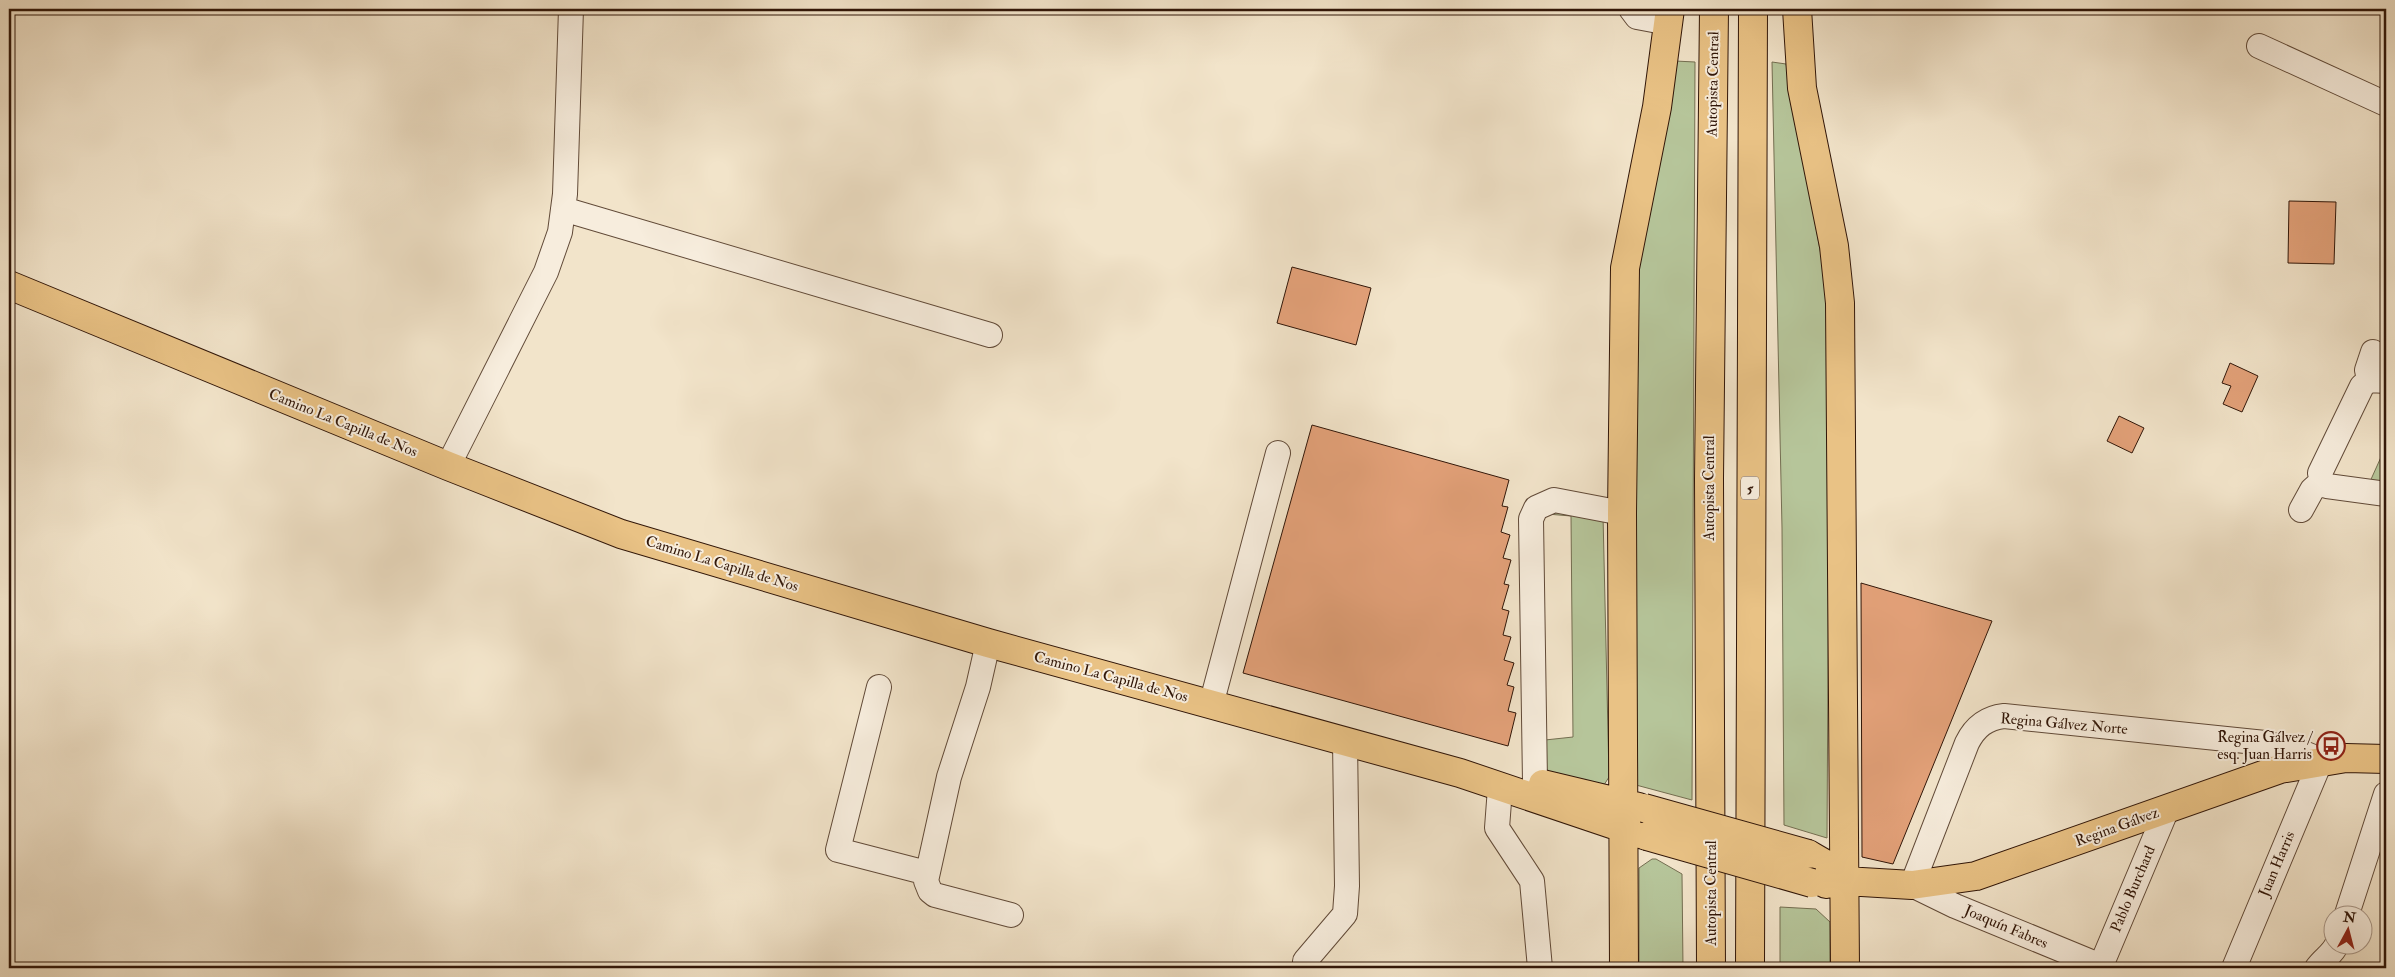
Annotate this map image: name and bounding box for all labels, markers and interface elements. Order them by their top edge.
street label: Autopista Central [1703,31,1724,138]
street label: Camino La Capilla de Nos [265,384,420,462]
street label: Autopista Central [1700,435,1720,542]
road number: 5 [1741,476,1759,499]
street label: Camino La Capilla de Nos [643,532,801,597]
street label: Camino La Capilla de Nos [1032,647,1190,708]
street label: Regina Gálvez Norte [1999,709,2129,739]
place label: Regina Gálvez / esq. Juan Harris [2217,728,2314,765]
bus stop icon: Regina Gálvez / esq. Juan Harris [2316,731,2346,761]
street label: Regina Gálvez [2073,803,2161,851]
street label: Juan Harris [2254,828,2300,901]
street label: Autopista Central [1702,840,1722,947]
street label: Pablo Burchard [2106,842,2160,935]
street label: Joaquín Fabres [1960,900,2051,954]
north arrow [2322,904,2372,954]
text: N [2341,908,2357,927]

